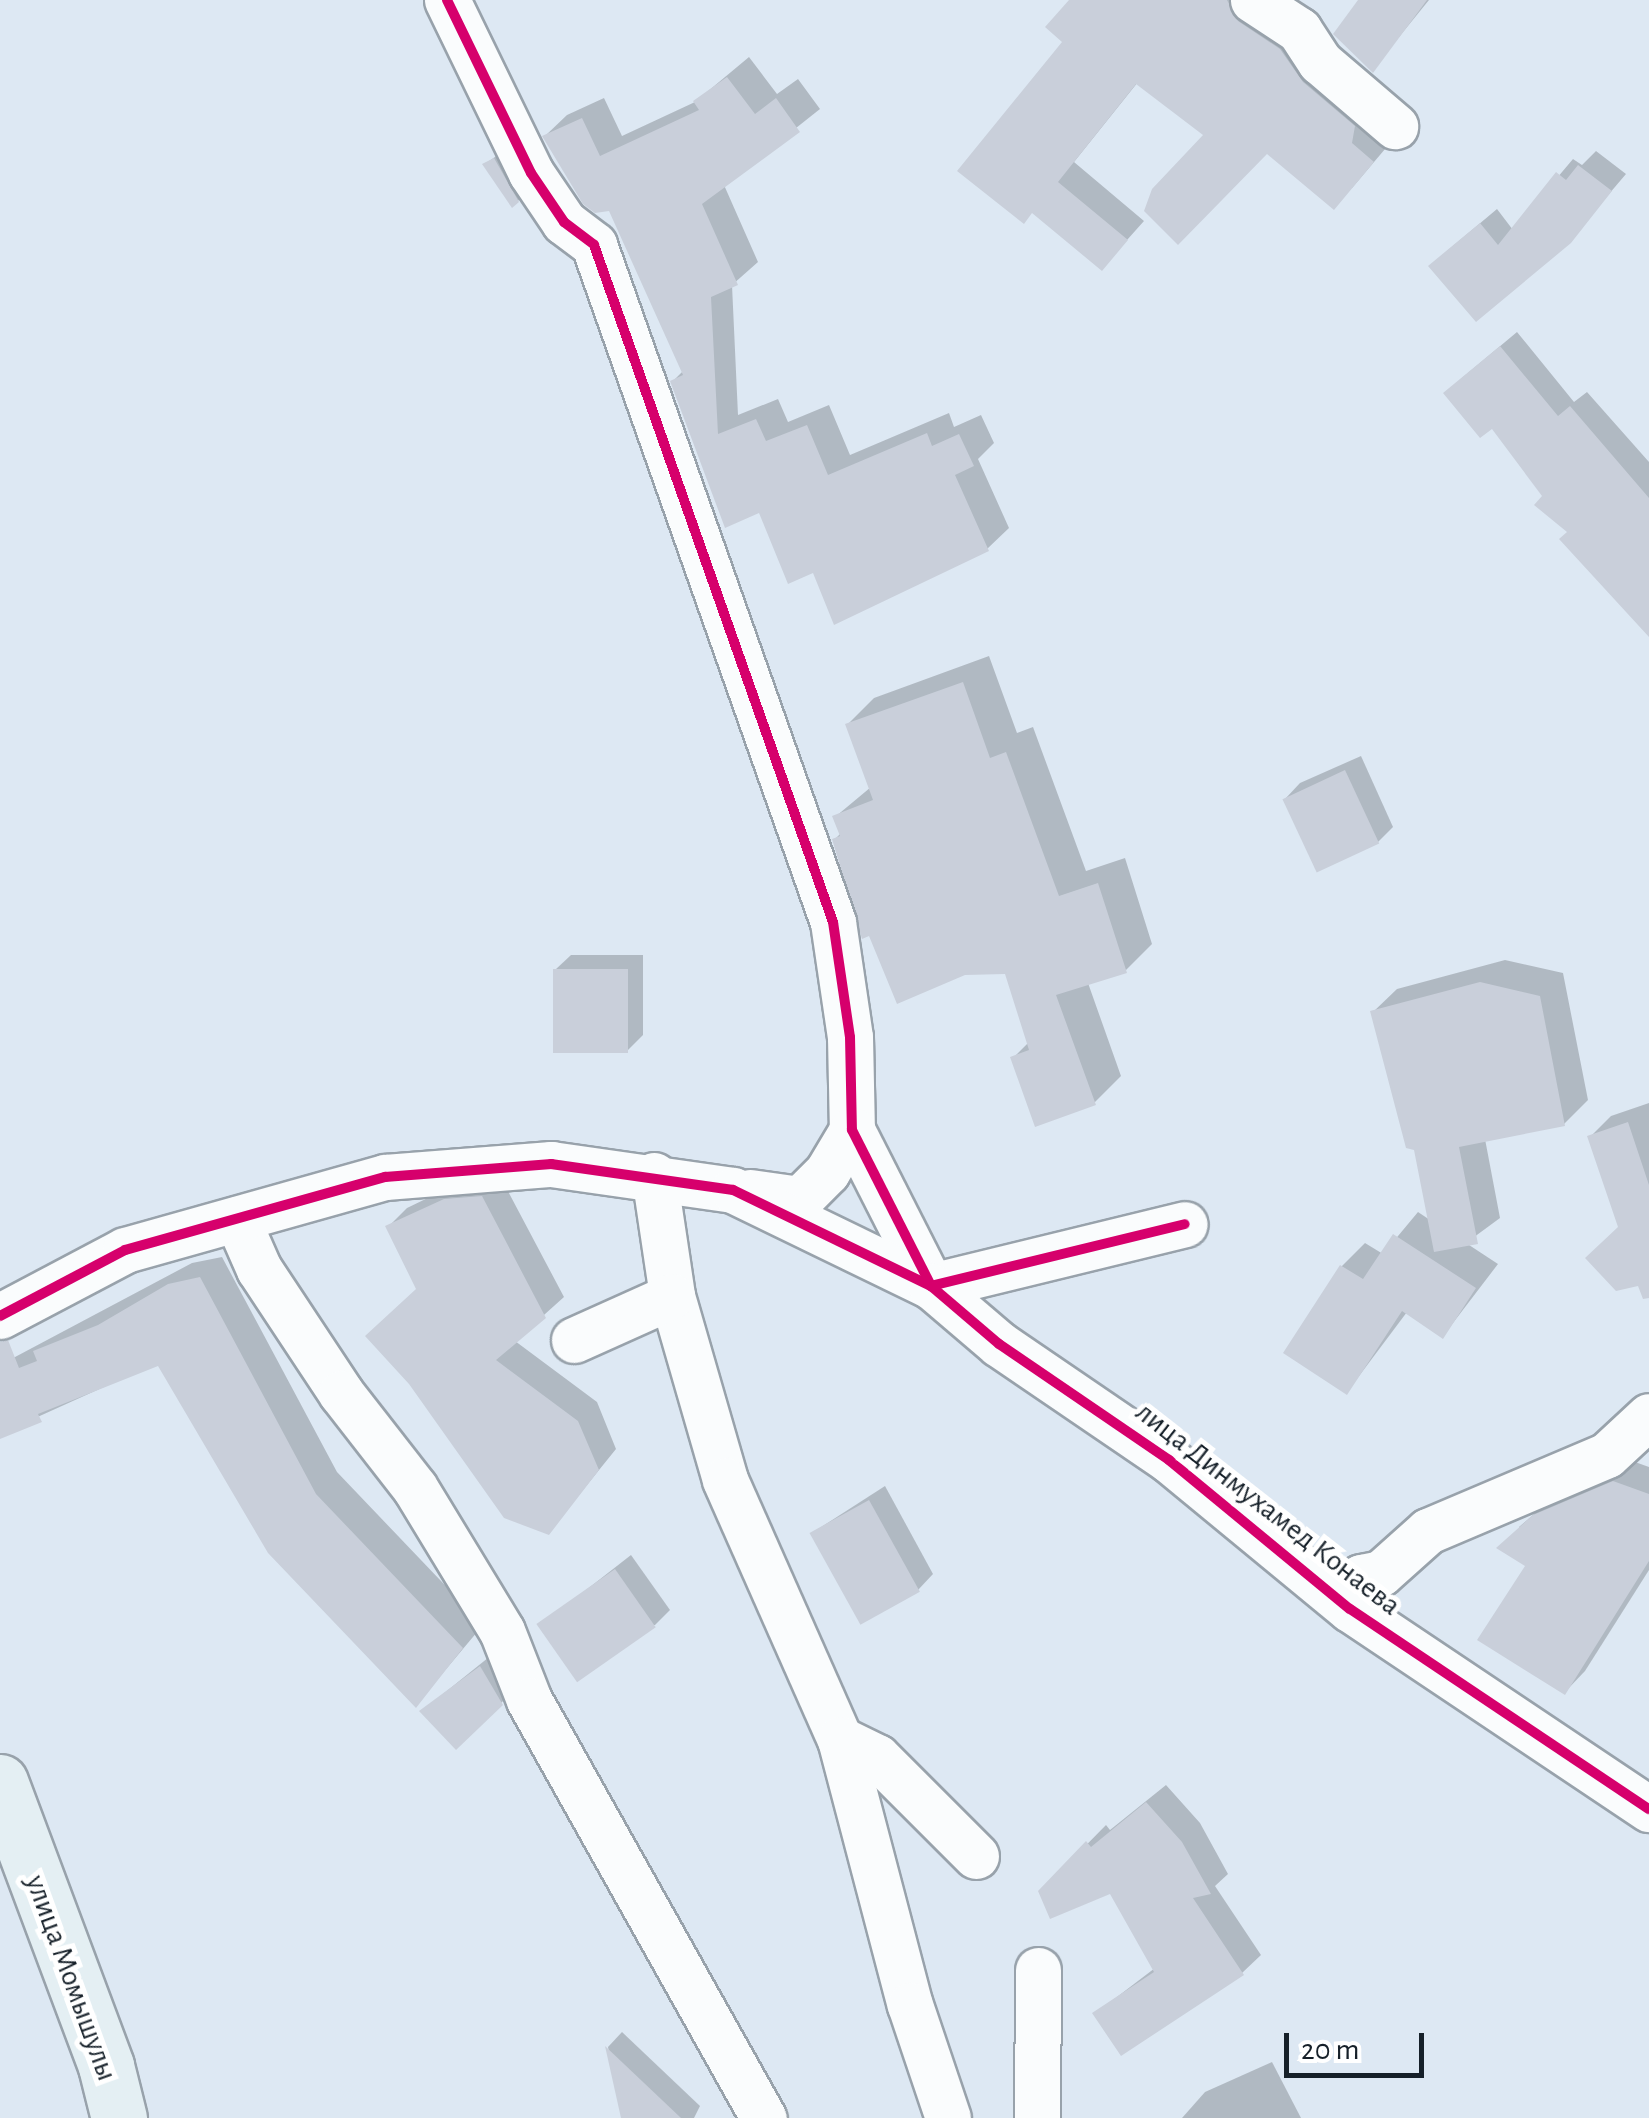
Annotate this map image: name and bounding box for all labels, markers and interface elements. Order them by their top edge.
street label: лица Динмухамед Конаева [1128,1394,1408,1624]
street label: улица Момышулы [17,1870,125,2086]
scale bar [1289,2013,1429,2075]
text: 20 m [1301,2035,1359,2065]

